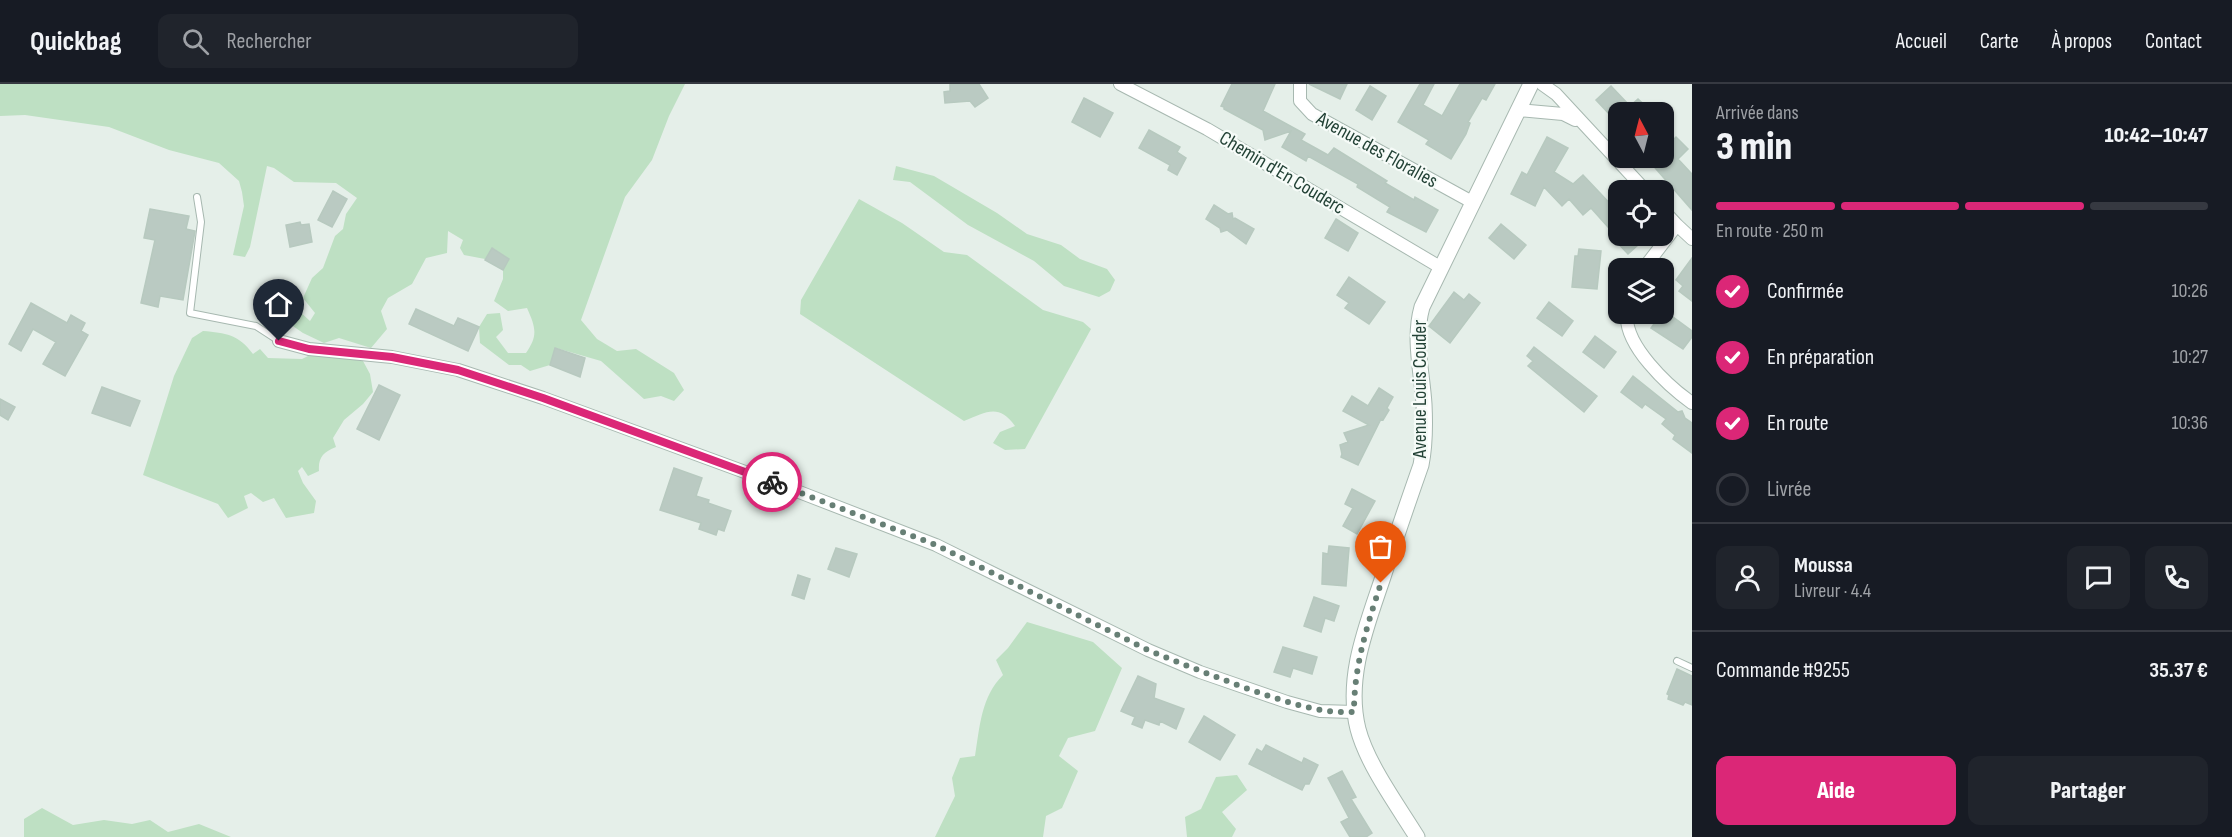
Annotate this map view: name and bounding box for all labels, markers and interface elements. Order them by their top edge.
search box [158,14,578,68]
text: Quickbag [30,25,122,58]
icon: search [179,25,212,58]
text: Rechercher [227,28,312,55]
text: Accueil [1896,29,1947,54]
text: Carte [1980,29,2019,54]
text: À propos [2052,29,2112,54]
text: Contact [2145,29,2202,54]
text: Arrivée dans [1716,101,1799,125]
north arrow [1608,102,1674,168]
map controls [1608,102,1674,324]
street label: Avenue des Floralies [1311,106,1442,193]
text: 10:42–10:47 [2104,122,2208,149]
text: 3 min [1716,124,1792,171]
street label: Chemin d'En Couderc [1215,126,1349,220]
button: locate [1608,180,1674,246]
text: En route · 250 m [1716,219,1824,243]
button: layers [1608,258,1674,324]
icon: check [1716,275,1749,308]
text: Confirmée [1767,278,1844,305]
pin [253,279,304,341]
text: 10:26 [2172,279,2208,303]
icon: home [262,288,295,321]
street label: Avenue Louis Couder [1408,320,1432,459]
icon: check [1716,341,1749,374]
text: En préparation [1767,344,1874,371]
text: 10:27 [2172,345,2208,369]
icon: check [1716,407,1749,440]
text: En route [1767,410,1829,437]
text: 10:36 [2171,411,2208,435]
courier [742,452,802,512]
icon: bike [756,466,789,499]
text: Livrée [1767,476,1811,503]
pin [1355,521,1406,583]
icon: bag [1364,530,1397,563]
button: person [1716,546,1779,609]
button: chat [2067,546,2130,609]
button: phone [2145,546,2208,609]
text: Moussa [1794,552,1853,579]
text: Livreur · 4.4 [1794,579,1871,603]
text: Commande #9255 [1716,657,1850,684]
text: 35.37 € [2149,657,2208,684]
button: Aide [1716,756,1956,825]
button: Partager [1968,756,2208,825]

